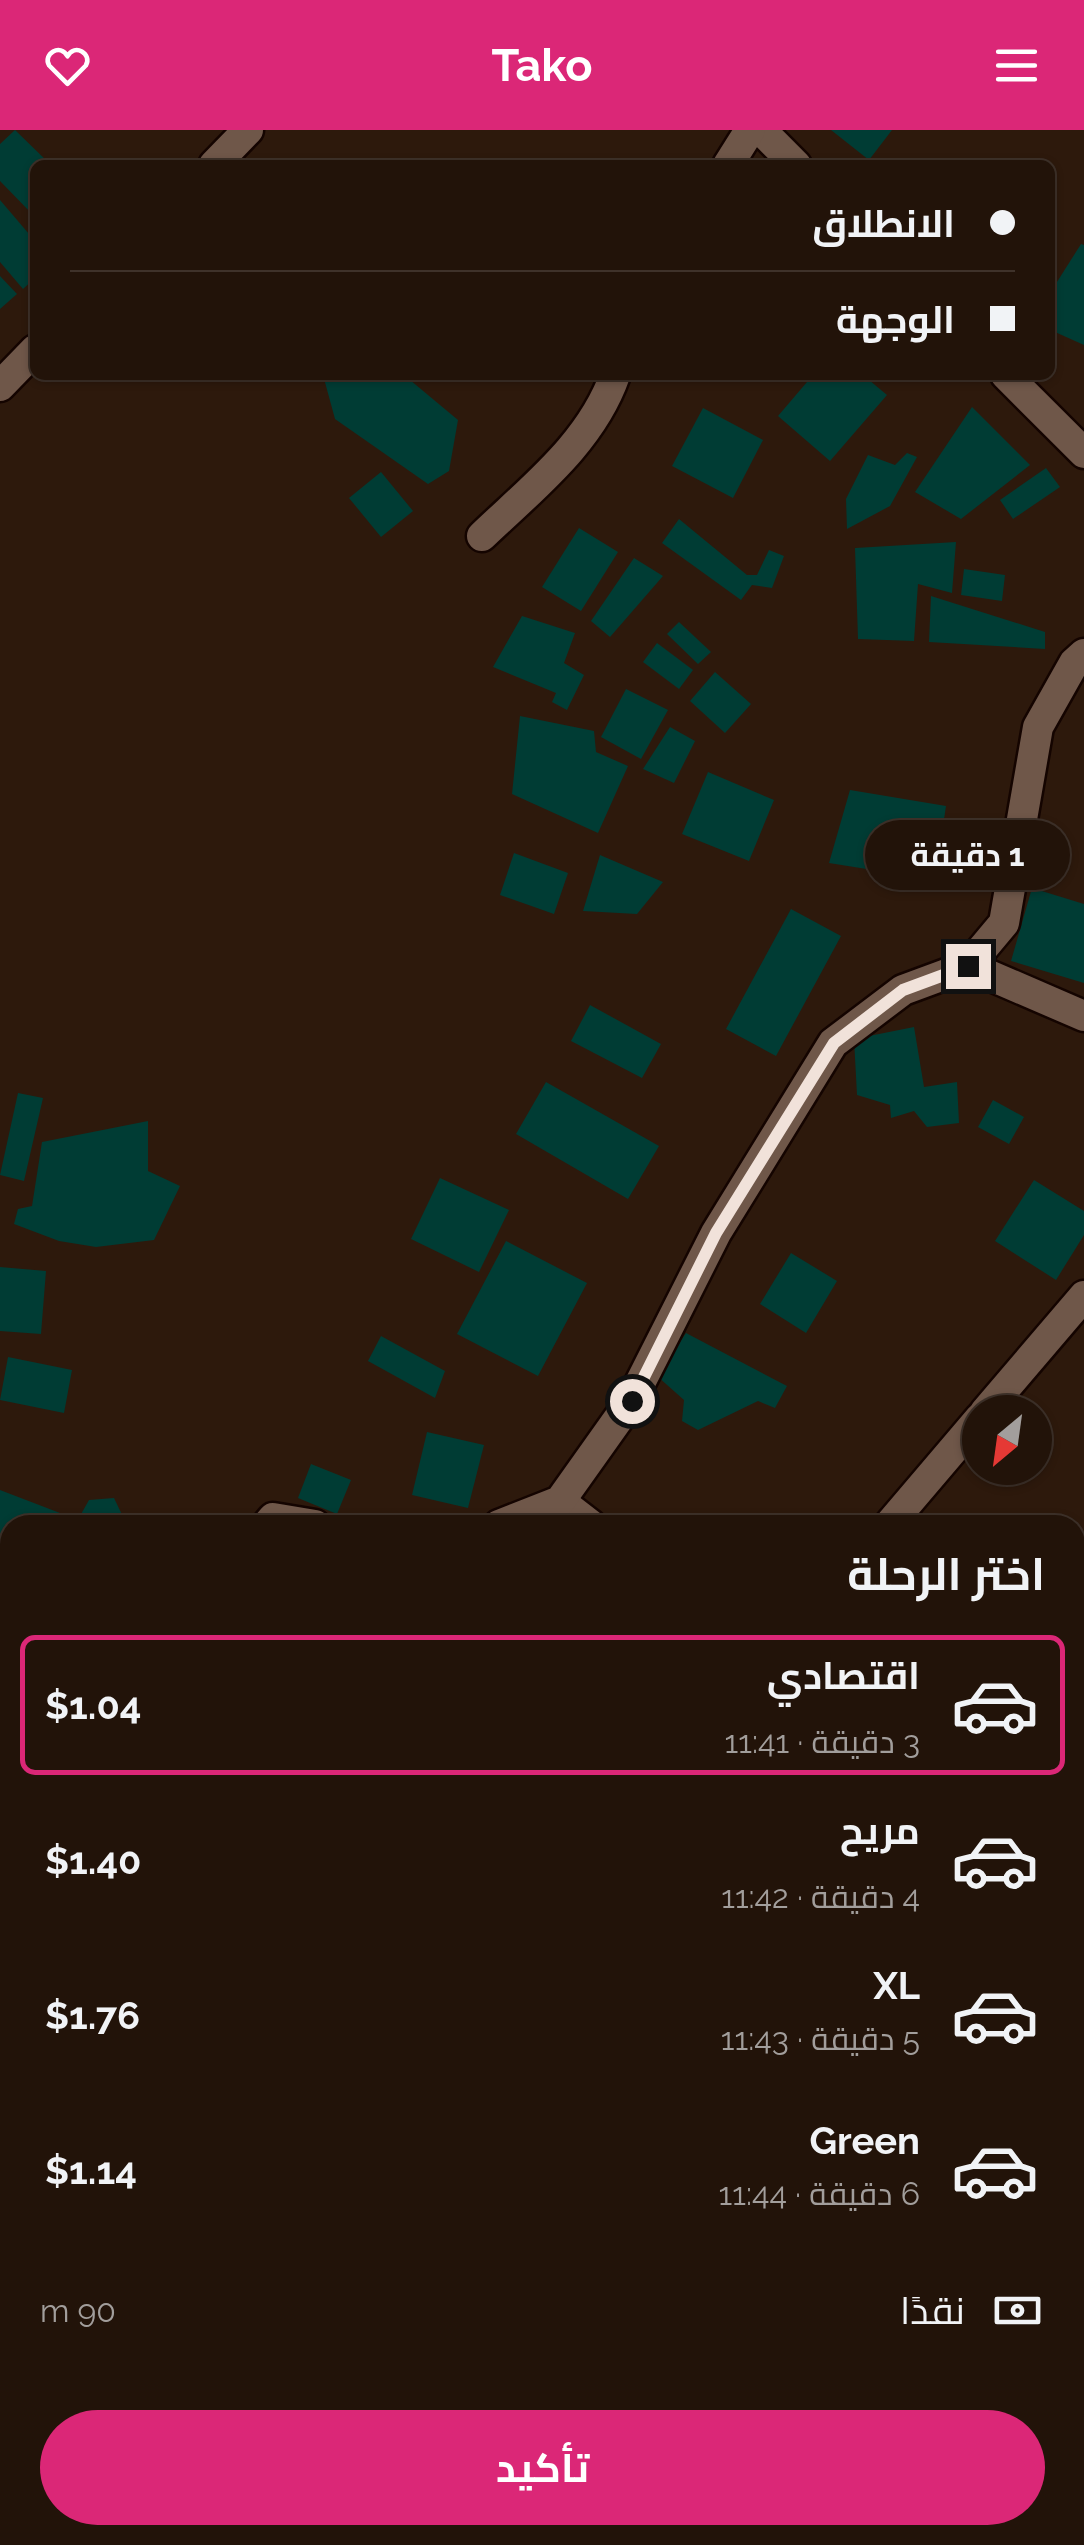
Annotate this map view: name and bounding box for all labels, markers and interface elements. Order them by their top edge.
icon: heart [40,38,95,93]
icon: menu [989,38,1044,93]
text: Tako [492,39,593,92]
text: الانطلاق [812,201,955,246]
text: الوجهة [836,297,955,342]
callout: 1 دقيقة [866,821,1070,891]
text: 1 دقيقة [911,836,1024,873]
route end [946,944,991,989]
route start [610,1379,655,1424]
north arrow [962,1395,1052,1485]
map controls [962,1395,1052,1485]
text: اختر الرحلة [847,1548,1045,1601]
text: اقتصادي [767,1653,920,1698]
icon: car [950,1660,1040,1750]
text: $1.04 [45,1683,141,1728]
text: 3 دقيقة · 11:41 [725,1723,920,1760]
text: مريح [840,1808,920,1853]
icon: car [950,1815,1040,1905]
text: $1.40 [45,1838,141,1883]
text: 4 دقيقة · 11:42 [721,1878,920,1915]
text: XL [873,1963,920,2008]
icon: car [950,1970,1040,2060]
text: $1.76 [45,1993,140,2038]
text: 5 دقيقة · 11:43 [721,2020,920,2057]
text: Green [810,2118,920,2163]
icon: car [950,2125,1040,2215]
text: $1.14 [45,2148,137,2193]
text: 6 دقيقة · 11:44 [719,2175,920,2212]
icon: cash [990,2283,1045,2338]
text: نقدًا [900,2288,965,2333]
text: 90 m [40,2292,116,2329]
button: تأكيد [40,2410,1045,2525]

